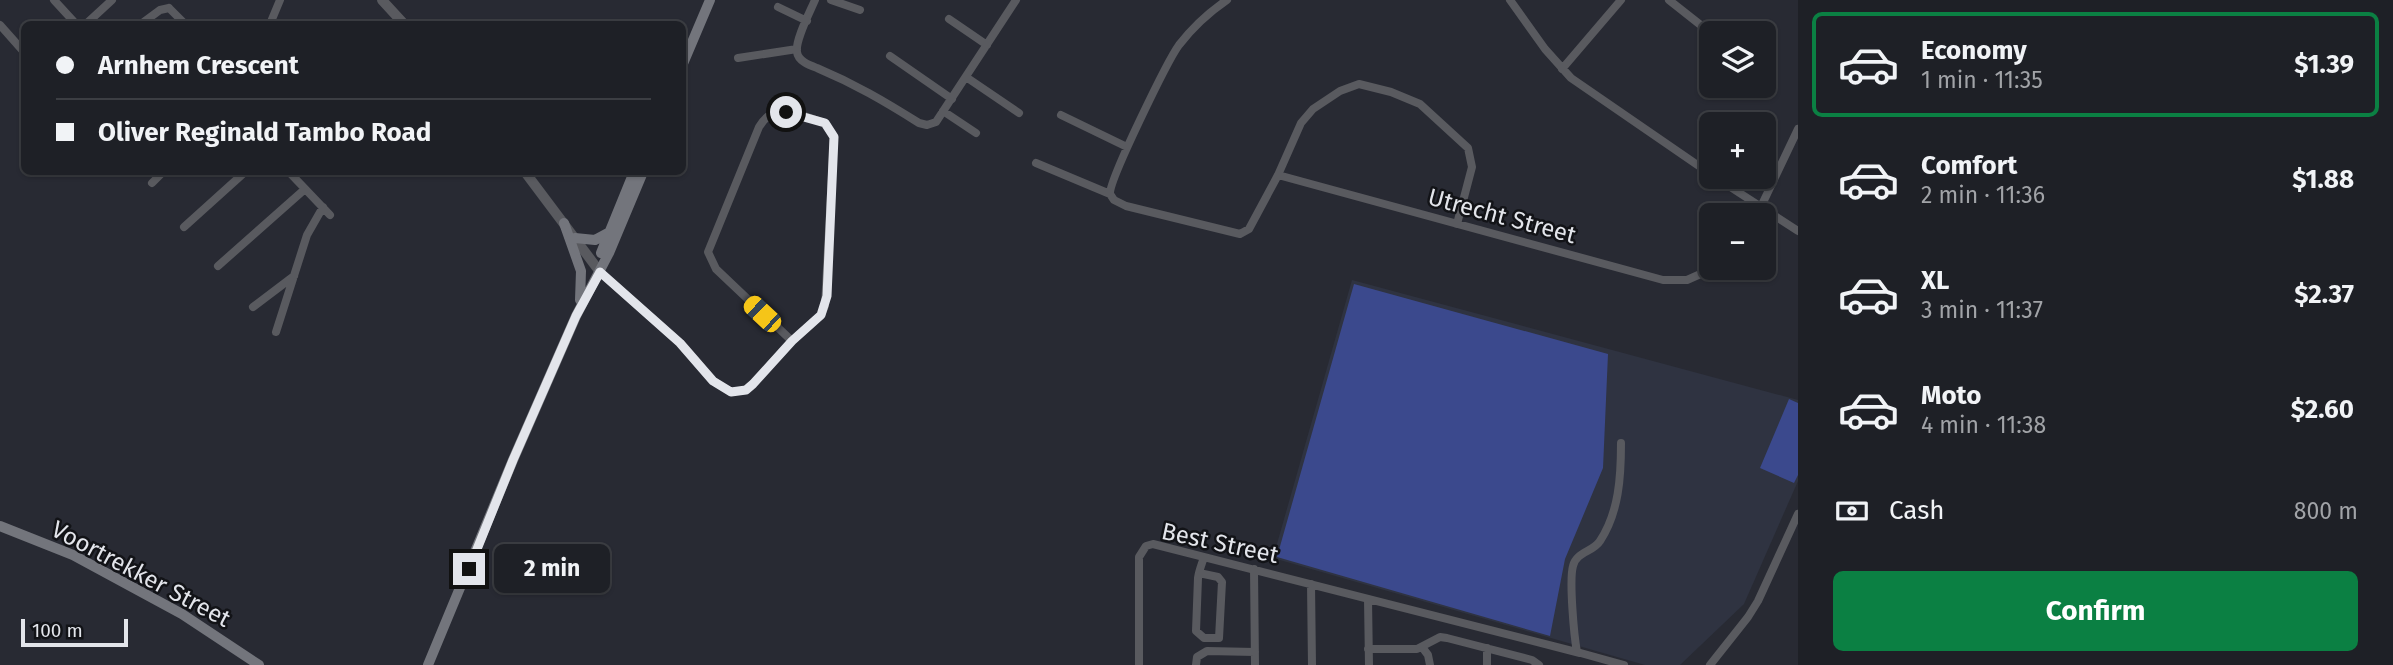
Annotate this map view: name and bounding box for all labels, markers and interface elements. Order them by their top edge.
map controls [1699,21,1776,280]
button: layers [1699,21,1776,98]
icon: car [1837,33,1900,96]
text: Economy [1921,35,2027,66]
text: $1.39 [2294,49,2354,80]
text: Arnhem Crescent [98,50,299,81]
text: 1 min · 11:35 [1921,66,2043,94]
route start [770,96,802,128]
button: + [1699,112,1776,189]
text: Oliver Reginald Tambo Road [98,117,431,148]
icon: car [1837,148,1900,211]
text: Comfort [1921,150,2017,181]
text: $1.88 [2292,164,2354,195]
text: 2 min · 11:36 [1921,181,2045,209]
street label: Utrecht Street [1425,183,1579,249]
button: − [1699,203,1776,280]
icon: car [1837,263,1900,326]
text: XL [1921,265,1949,296]
text: $2.37 [2294,279,2354,310]
car [740,292,785,336]
text: 3 min · 11:37 [1921,296,2043,324]
icon: car [1837,378,1900,441]
text: Moto [1921,380,1981,411]
text: $2.60 [2291,394,2354,425]
text: 4 min · 11:38 [1921,411,2046,439]
icon: cash [1833,492,1871,530]
text: Cash [1889,495,1945,526]
text: 800 m [2294,497,2358,525]
street label: Voortrekker Street [47,515,235,633]
street label: Best Street [1159,517,1281,569]
callout: 2 min [494,544,609,594]
route end [453,553,485,585]
text: 2 min [524,554,580,582]
button: Confirm [1833,571,2358,651]
scale bar [21,616,128,648]
text: 100 m [32,619,83,642]

